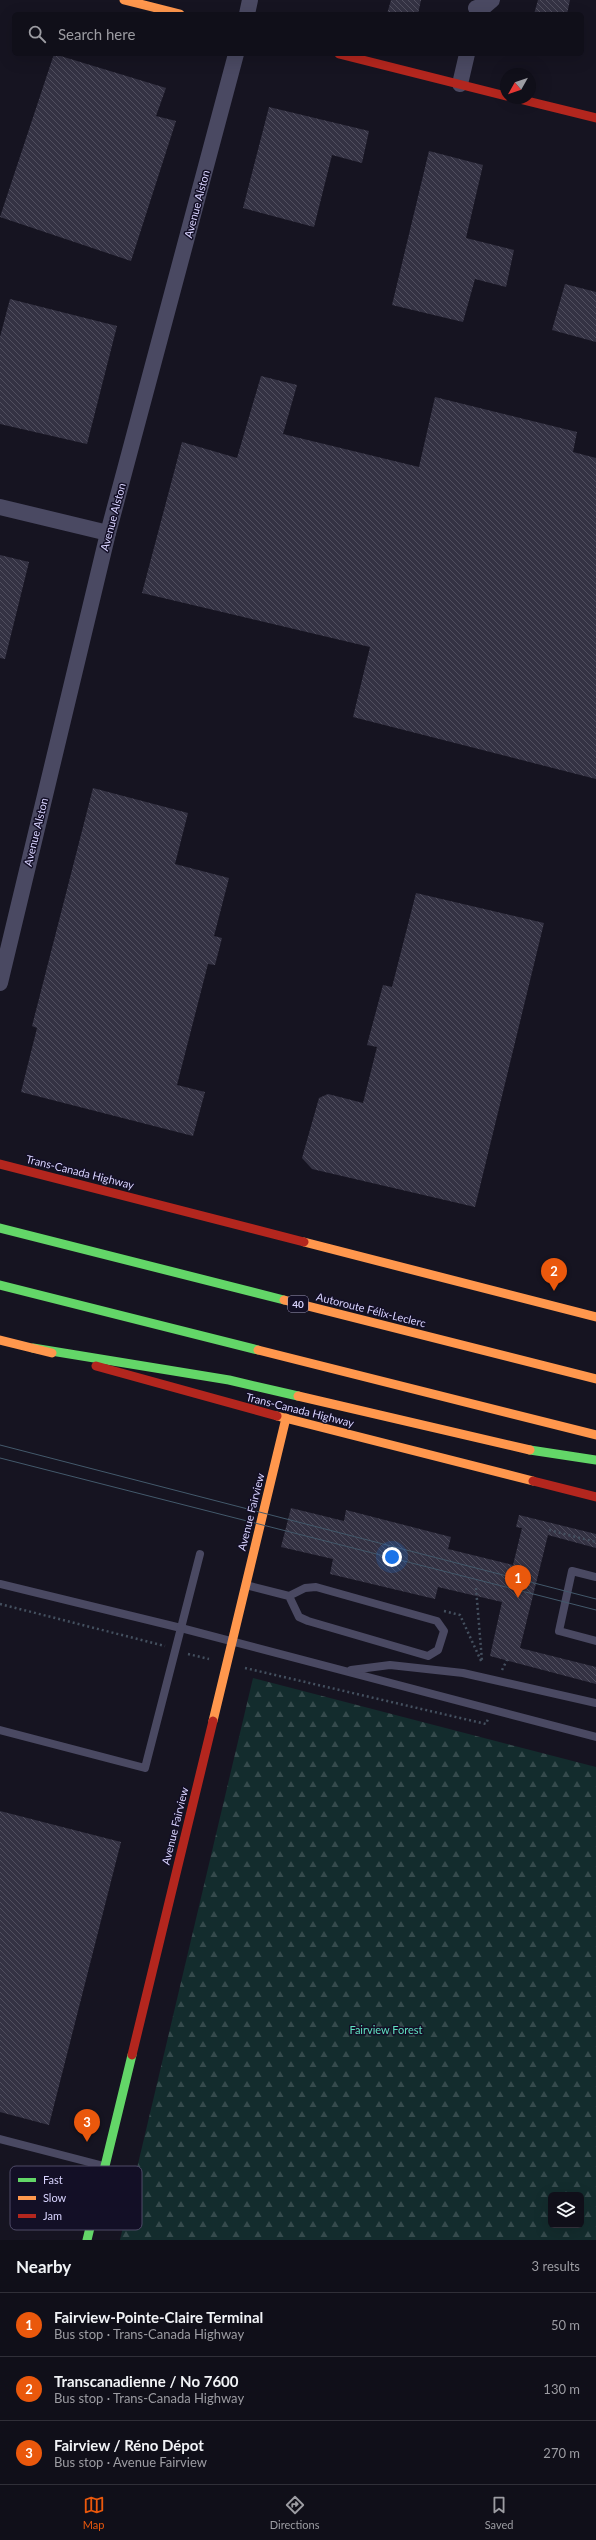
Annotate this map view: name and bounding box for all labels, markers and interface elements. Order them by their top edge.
search box [12,12,584,56]
icon: search [26,23,48,45]
text: Search here [58,25,135,43]
north arrow [500,68,536,104]
street label: Avenue Alston [181,168,212,239]
street label: Avenue Alston [97,481,128,552]
street label: Avenue Alston [21,796,50,867]
street label: Trans-Canada Highway [25,1152,136,1191]
pin: 2 [541,1258,567,1291]
street label: Autoroute Félix-Leclerc [315,1290,427,1329]
road number: 40 [288,1296,308,1312]
street label: Trans-Canada Highway [245,1390,356,1429]
street label: Avenue Fairview [235,1471,267,1552]
your location [382,1547,402,1567]
pin: 1 [505,1565,531,1598]
street label: Avenue Fairview [159,1785,191,1866]
park label: Fairview Forest [349,2023,423,2036]
pin: 3 [74,2109,100,2142]
legend [10,2166,142,2230]
text: Fast [43,2173,63,2186]
text: Slow [43,2191,67,2204]
map controls [548,2192,584,2228]
button: layers [548,2192,584,2228]
text: Jam [43,2209,62,2222]
text: Nearby [16,2256,71,2277]
text: 3 results [532,2258,580,2274]
text: Fairview-Pointe-Claire Terminal [54,2308,263,2326]
text: 1 [25,2317,33,2333]
text: 50 m [551,2317,580,2333]
text: Bus stop · Trans-Canada Highway [54,2326,244,2342]
text: Transcanadienne / No 7600 [54,2372,239,2390]
text: 2 [25,2381,33,2397]
text: 130 m [543,2381,580,2397]
text: Bus stop · Trans-Canada Highway [54,2390,244,2406]
text: Fairview / Réno Dépot [54,2436,204,2454]
text: 3 [25,2445,33,2461]
text: 270 m [543,2445,580,2461]
text: Bus stop · Avenue Fairview [54,2454,207,2470]
tab: Map [83,2494,105,2531]
tab: Directions [270,2494,319,2531]
tab: Saved [485,2494,513,2531]

